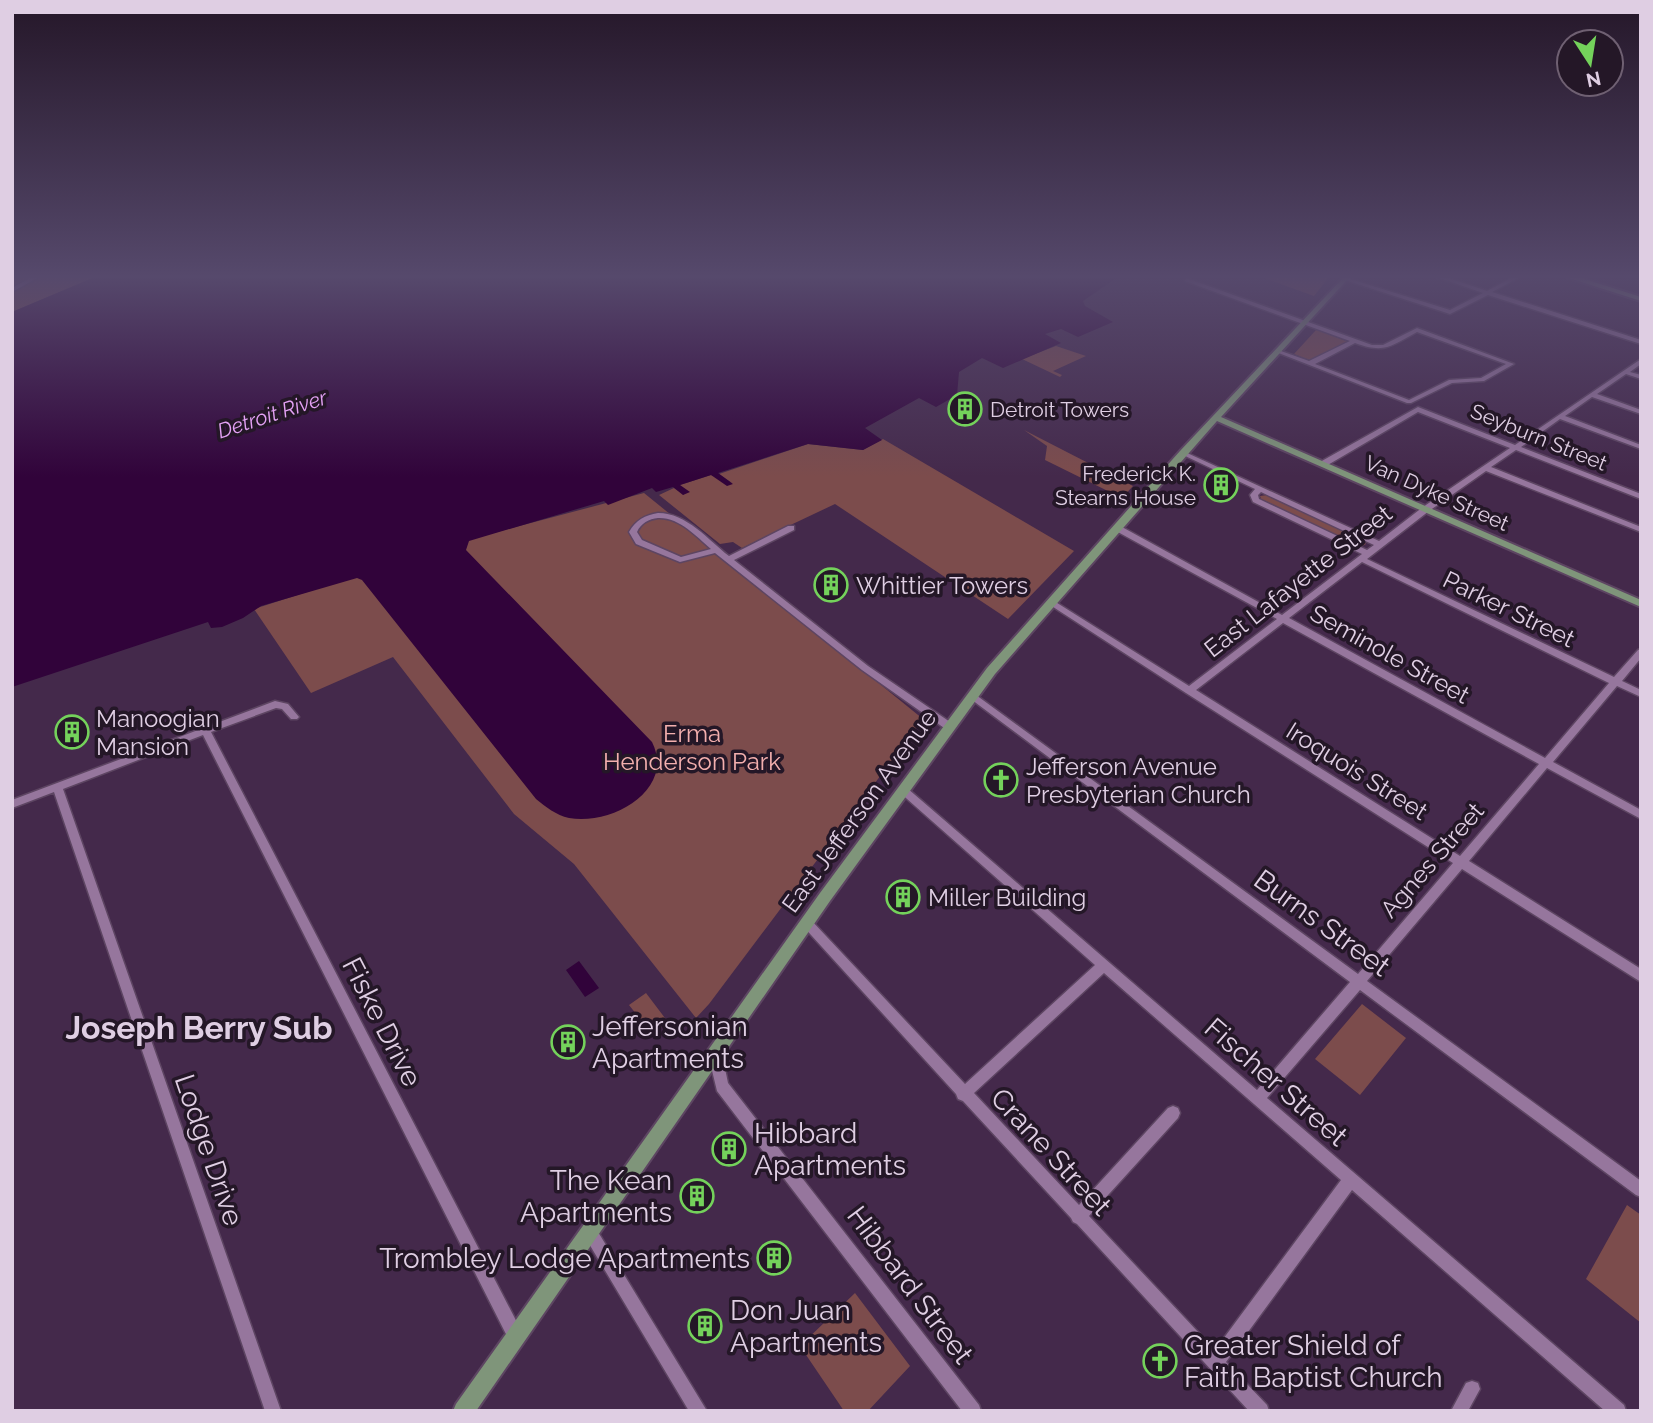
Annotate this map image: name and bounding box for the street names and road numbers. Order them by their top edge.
street label: Seyburn Street [1467,398,1611,476]
street label: Van Dyke Street [1361,450,1513,536]
street label: East Lafayette Street [1198,499,1398,663]
street label: Parker Street [1438,565,1580,653]
street label: Seminole Street [1305,598,1475,710]
street label: East Jefferson Avenue [776,704,942,918]
street label: Iroquois Street [1281,716,1433,826]
street label: Agnes Street [1374,797,1490,923]
street label: Burns Street [1248,863,1397,984]
street label: Fiske Drive [335,952,429,1092]
street label: Fischer Street [1198,1011,1355,1153]
street label: Lodge Drive [168,1070,250,1230]
street label: Crane Street [984,1082,1119,1223]
street label: Hibbard Street [840,1200,980,1371]

